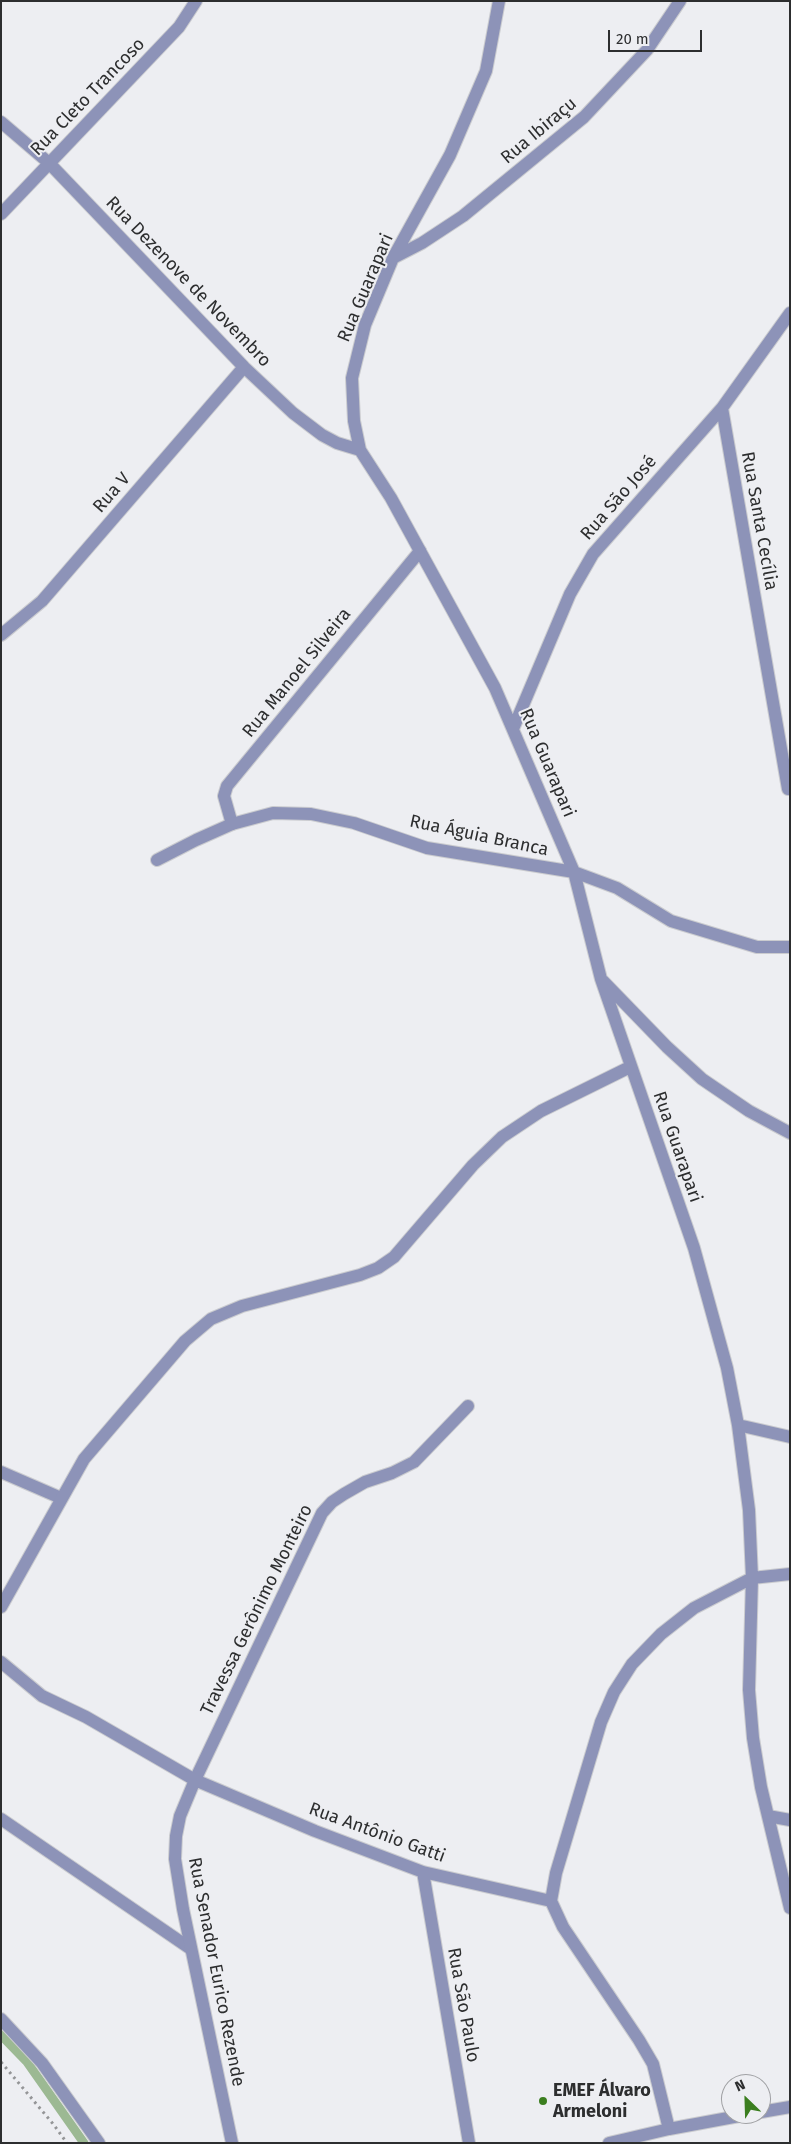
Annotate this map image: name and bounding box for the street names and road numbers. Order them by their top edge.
street label: Rua Cleto Trancoso [26,34,150,160]
street label: Rua Ibiraçu [497,93,581,169]
street label: Rua Dezenove de Novembro [101,192,275,372]
street label: Rua Guarapari [333,230,399,346]
street label: Rua Santa Cecília [736,450,782,592]
street label: Rua São José [576,451,662,545]
street label: Rua V [89,469,135,517]
street label: Rua Manoel Silveira [238,604,356,742]
street label: Rua Guarapari [514,705,580,821]
street label: Rua Águia Branca [408,811,550,861]
street label: Rua Guarapari [648,1089,706,1205]
street label: Travessa Gerônimo Monteiro [197,1501,317,1719]
street label: Rua Antônio Gatti [306,1798,448,1868]
street label: Rua Senador Eurico Rezende [183,1855,249,2089]
street label: Rua São Paulo [442,1946,484,2064]

